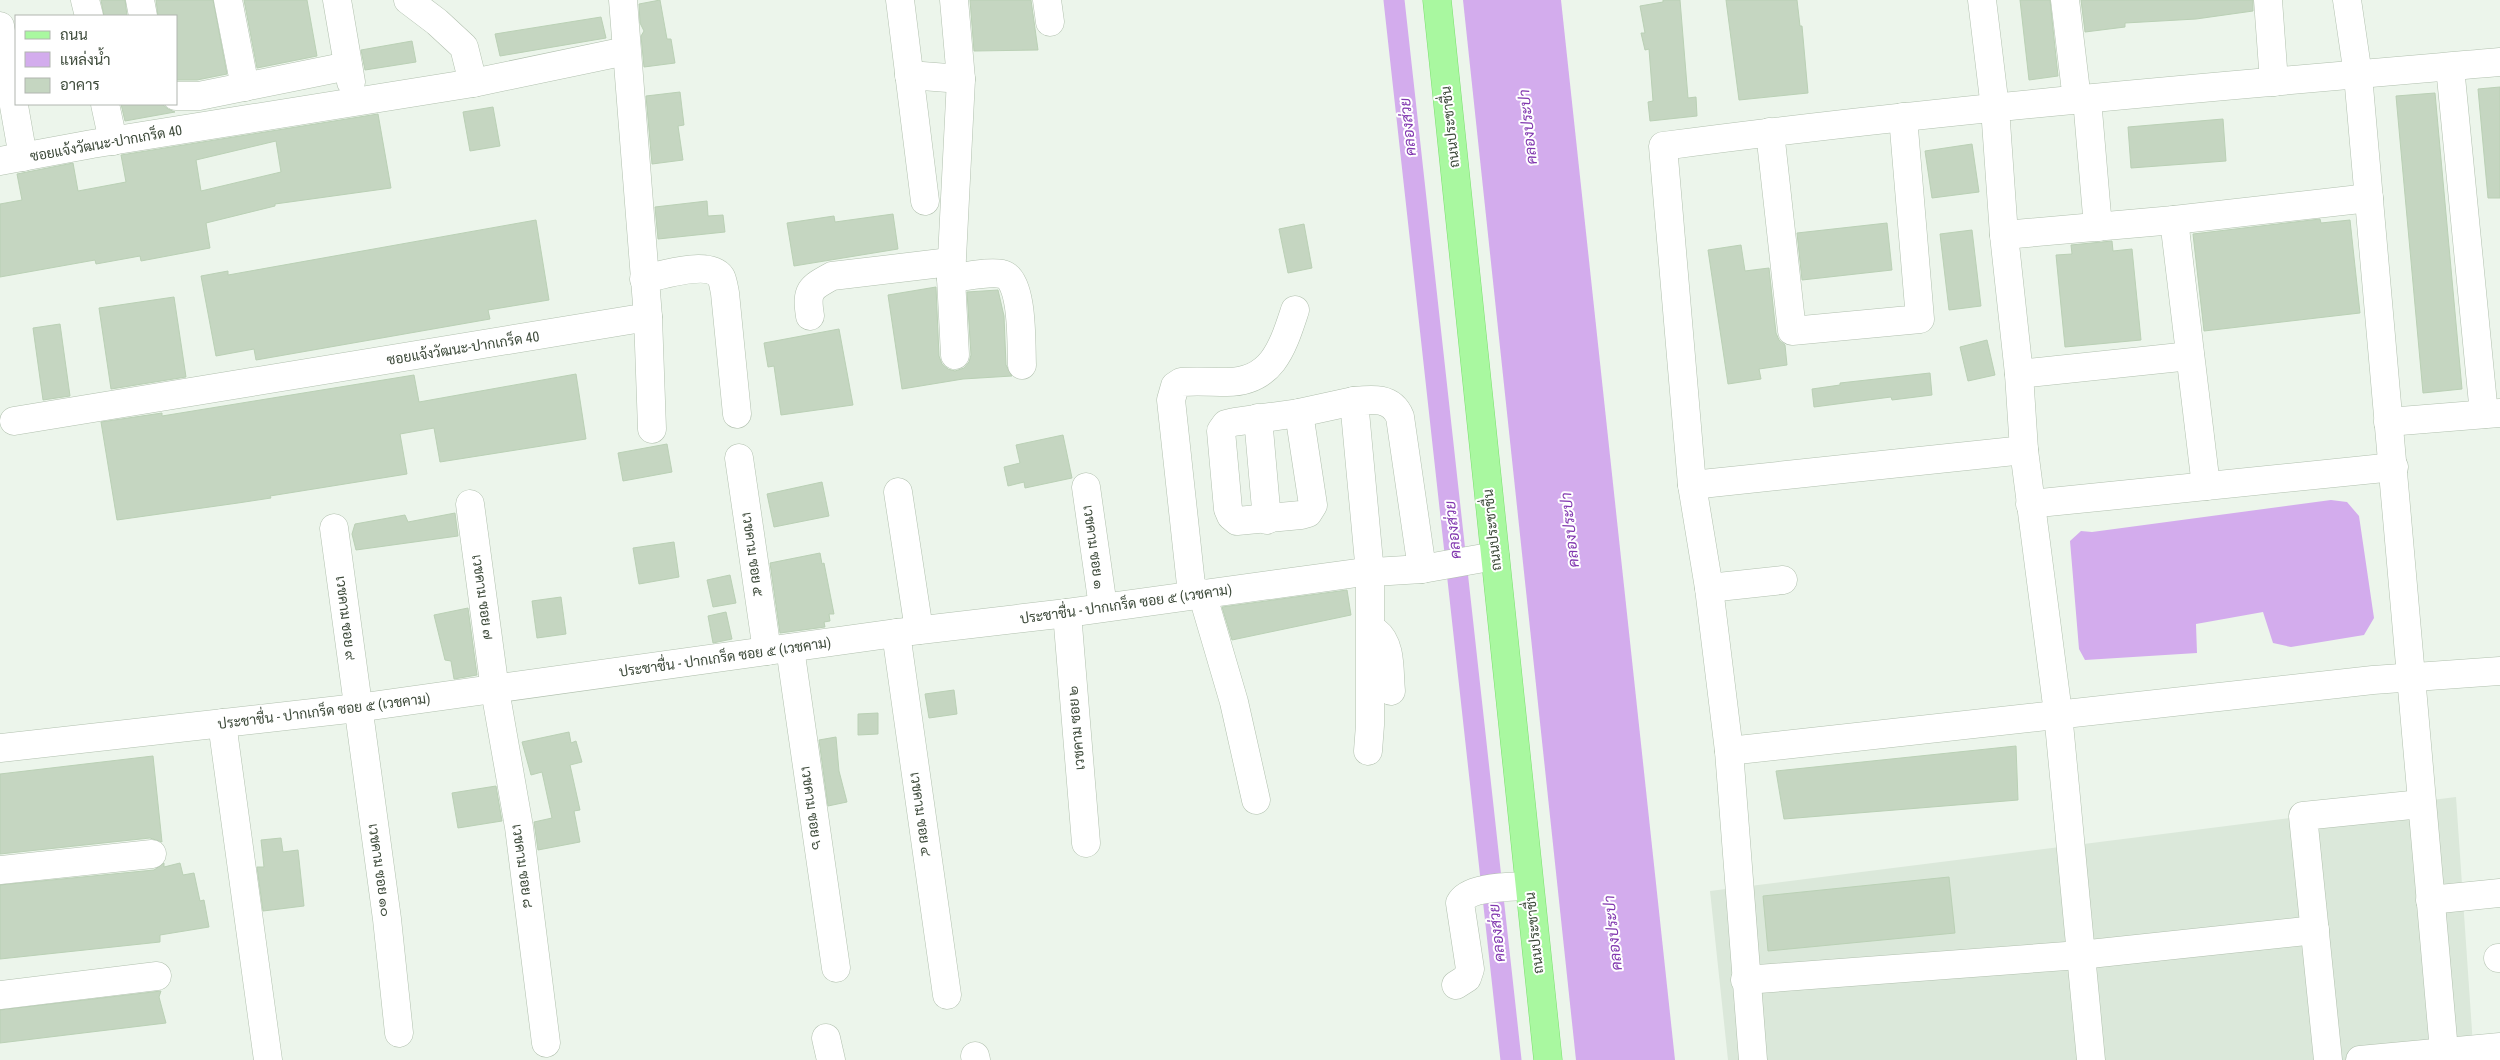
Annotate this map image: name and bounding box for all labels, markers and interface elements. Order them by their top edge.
legend [15,15,178,105]
text: ถนน [60,26,88,44]
text: แหล่งน้ำ [60,47,111,69]
text: อาคาร [60,76,100,94]
street label: ถนนประชาชื่น [1434,85,1462,169]
water label: คลองประปา [1515,88,1541,166]
water label: คลองส่วย [1395,97,1420,157]
street label: ซอยแจ้งวัฒนะ-ปากเกร็ด 40 [28,121,183,164]
street label: ซอยแจ้งวัฒนะ-ปากเกร็ด 40 [385,327,541,368]
street label: ถนนประชาชื่น [1476,488,1504,572]
water label: คลองประปา [1557,491,1583,569]
water label: คลองส่วย [1440,500,1465,560]
street label: เวชคาม ซอย ๑ [1080,504,1108,590]
street label: เวชคาม ซอย ๕ [739,511,767,597]
street label: เวชคาม ซอย ๗ [469,554,497,641]
street label: เวชคาม ซอย ๙ [333,575,359,661]
street label: ประชาชื่น - ปากเกร็ด ซอย ๕ (เวชคาม) [1018,577,1233,628]
street label: ประชาชื่น - ปากเกร็ด ซอย ๕ (เวชคาม) [617,630,832,681]
street label: เวชคาม ซอย ๒ [1064,685,1088,771]
street label: ประชาชื่น - ปากเกร็ด ซอย ๕ (เวชคาม) [216,686,431,733]
street label: เวชคาม ซอย ๖ [798,765,826,851]
street label: เวชคาม ซอย ๔ [907,771,935,857]
street label: เวชคาม ซอย ๑๐ [366,822,394,918]
street label: เวชคาม ซอย ๘ [509,823,537,909]
street label: ถนนประชาชื่น [1518,891,1546,975]
water label: คลองประปา [1600,894,1626,972]
water label: คลองส่วย [1484,903,1509,963]

